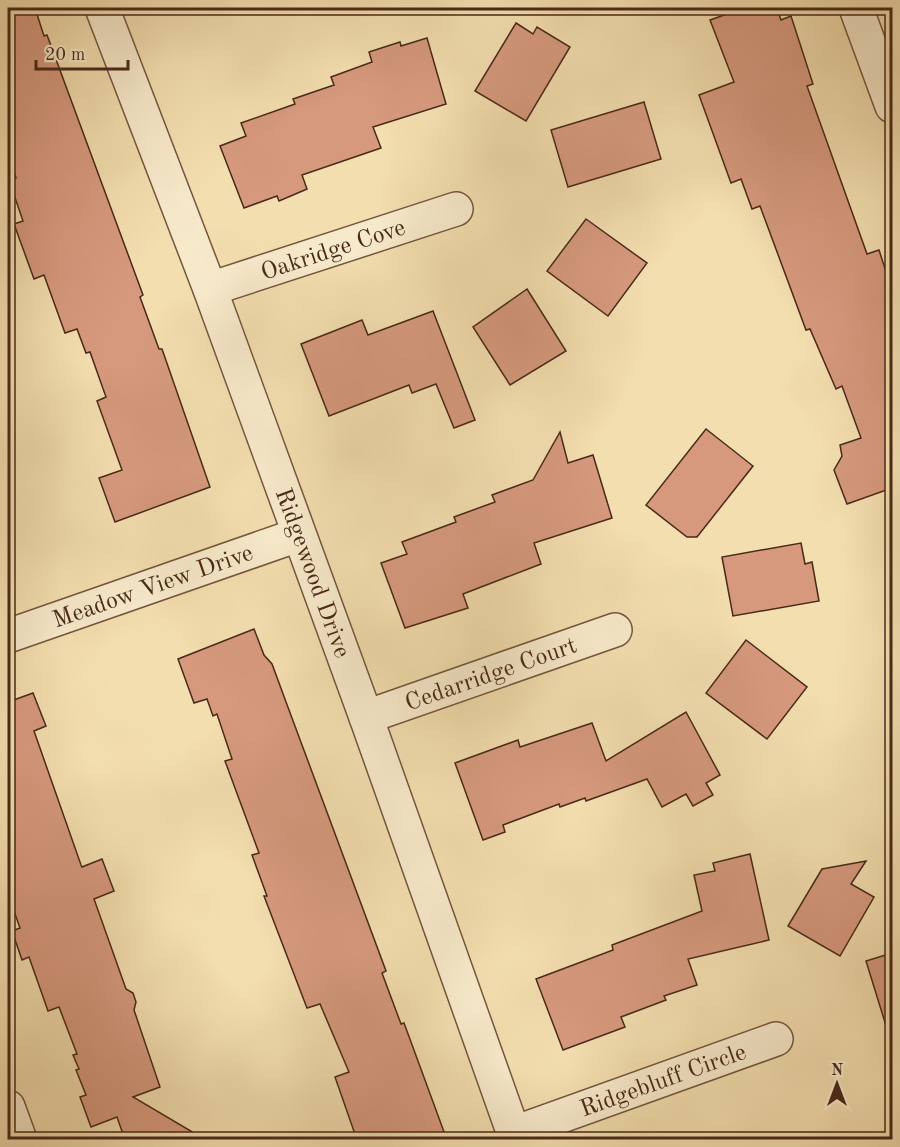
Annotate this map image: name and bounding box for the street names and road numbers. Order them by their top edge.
street label: Oakridge Cove [258,216,409,286]
street label: Ridgewood Drive [270,485,353,661]
street label: Meadow View Drive [50,542,256,634]
street label: Cedarridge Court [402,634,580,716]
street label: Ridgebluff Circle [577,1041,750,1122]

